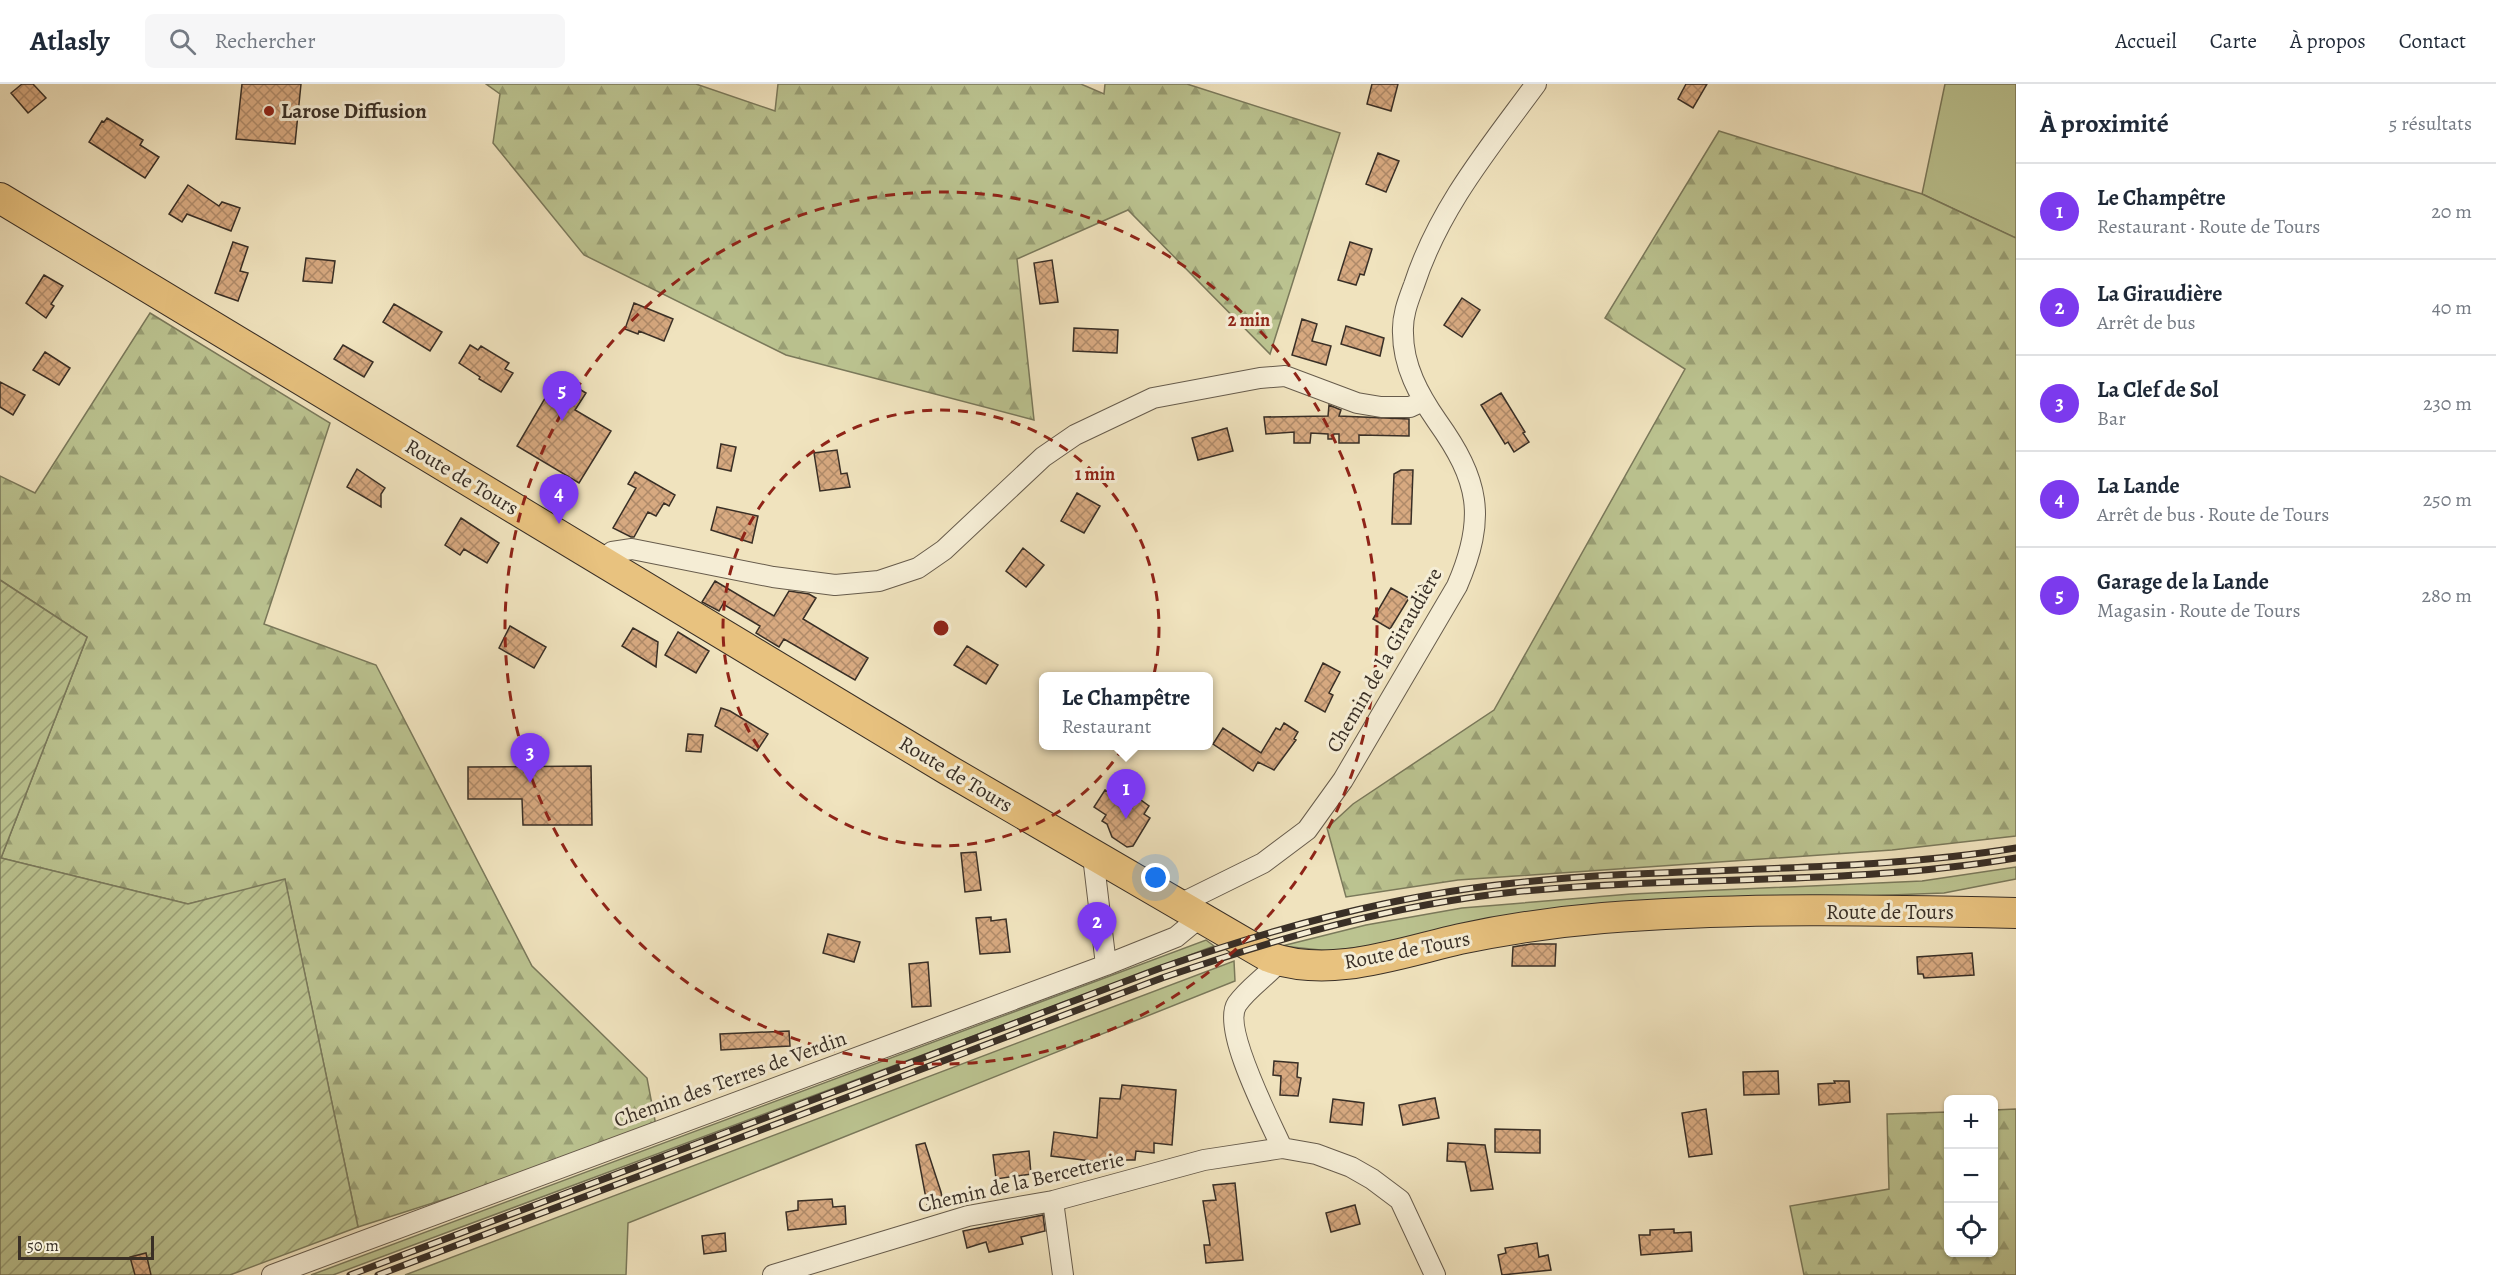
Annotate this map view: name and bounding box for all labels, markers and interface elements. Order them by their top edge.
search box [145,14,565,68]
text: Atlasly [30,22,109,60]
icon: search [166,25,199,58]
text: Rechercher [214,26,316,56]
text: Accueil [2115,27,2177,55]
text: Carte [2210,27,2257,55]
text: À propos [2290,27,2366,55]
text: Contact [2399,27,2466,55]
place label: Larose Diffusion [281,97,427,125]
marker: Larose Diffusion [262,104,276,118]
text: À proximité [2040,106,2169,141]
text: 5 résultats [2389,110,2472,137]
text: Le Champêtre [2097,183,2226,213]
text: 1 [2056,198,2063,225]
text: 20 m [2431,198,2472,225]
text: Restaurant · Route de Tours [2097,213,2320,240]
text: La Giraudière [2097,279,2222,309]
text: 2 [2055,294,2064,321]
text: 40 m [2432,294,2472,321]
text: 2 min [1228,308,1270,332]
text: Arrêt de bus [2097,309,2196,336]
pin: 5 [542,372,582,421]
text: La Clef de Sol [2097,375,2219,405]
text: 3 [2055,390,2064,417]
text: 230 m [2423,390,2472,417]
text: Bar [2097,405,2126,432]
street label: Route de Tours [400,432,524,522]
text: 1 min [1075,462,1115,486]
text: La Lande [2097,471,2180,501]
pin: 4 [540,474,578,524]
text: 4 [2055,486,2064,513]
text: 250 m [2423,486,2472,513]
text: Arrêt de bus · Route de Tours [2097,501,2329,528]
street label: Chemin de la Giraudière [1320,562,1448,758]
text: Garage de la Lande [2097,567,2269,597]
text: 5 [2055,582,2064,609]
text: 280 m [2422,582,2472,609]
text: Magasin · Route de Tours [2097,597,2300,624]
centre of rings [931,618,951,638]
popup [1039,672,1213,750]
text: Le Champêtre [1062,683,1190,713]
text: Restaurant [1062,713,1151,740]
street label: Route de Tours [894,729,1018,819]
pin: 3 [510,734,550,783]
pin: 1 [1106,770,1146,819]
your location [1141,863,1170,892]
street label: Route de Tours [1826,898,1954,926]
pin: 2 [1078,902,1116,952]
street label: Route de Tours [1342,924,1472,976]
street label: Chemin des Terres de Verdin [610,1024,850,1134]
map controls [1944,1095,1998,1257]
button: + [1944,1095,1998,1149]
street label: Chemin de la Bercetterie [915,1145,1127,1219]
button: − [1944,1149,1998,1203]
button: locate [1944,1203,1998,1257]
scale bar [18,1233,154,1260]
text: 50 m [27,1235,59,1257]

